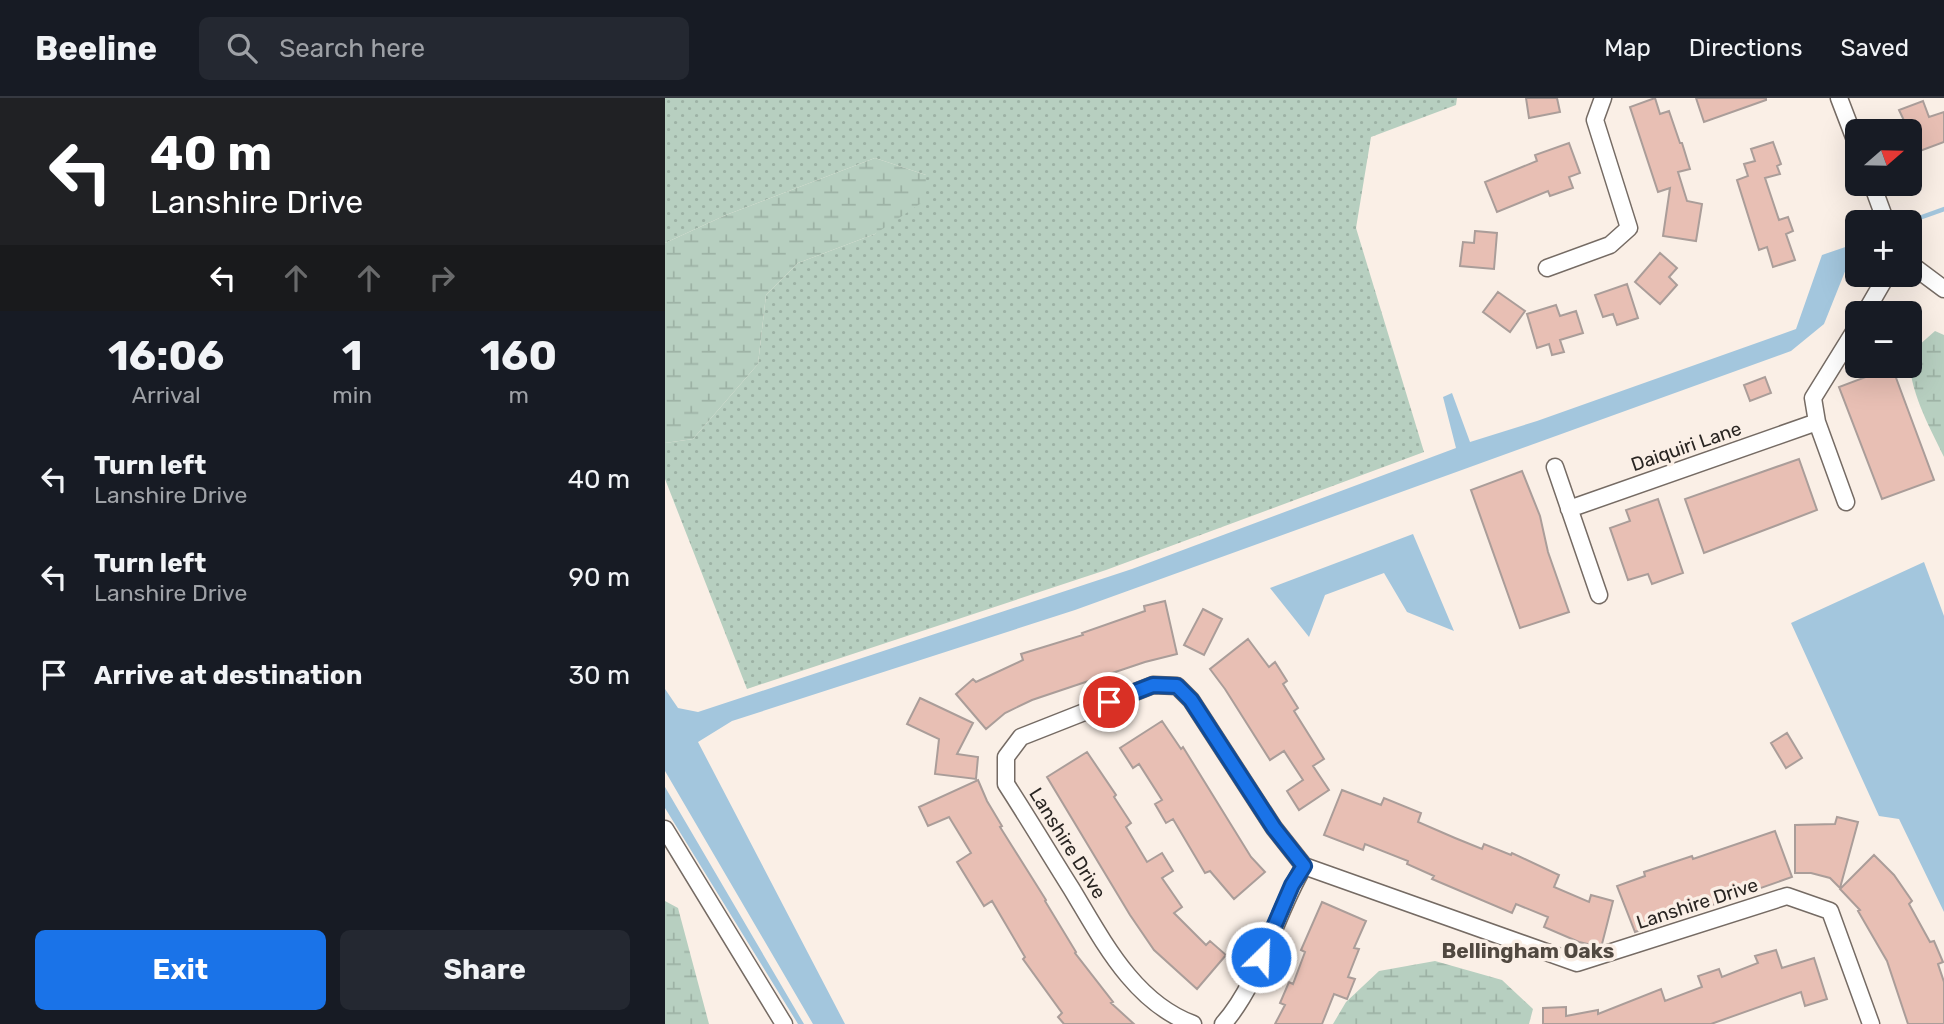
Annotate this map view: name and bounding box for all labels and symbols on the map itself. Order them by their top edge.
north arrow [1845,119,1921,196]
street label: Daiquiri Lane [1628,417,1744,476]
pin [1079,672,1139,732]
street label: Lanshire Drive [1024,783,1111,903]
street label: Lanshire Drive [1633,873,1761,934]
position arrow [1224,920,1298,994]
district label: Bellingham Oaks [1442,938,1614,963]

